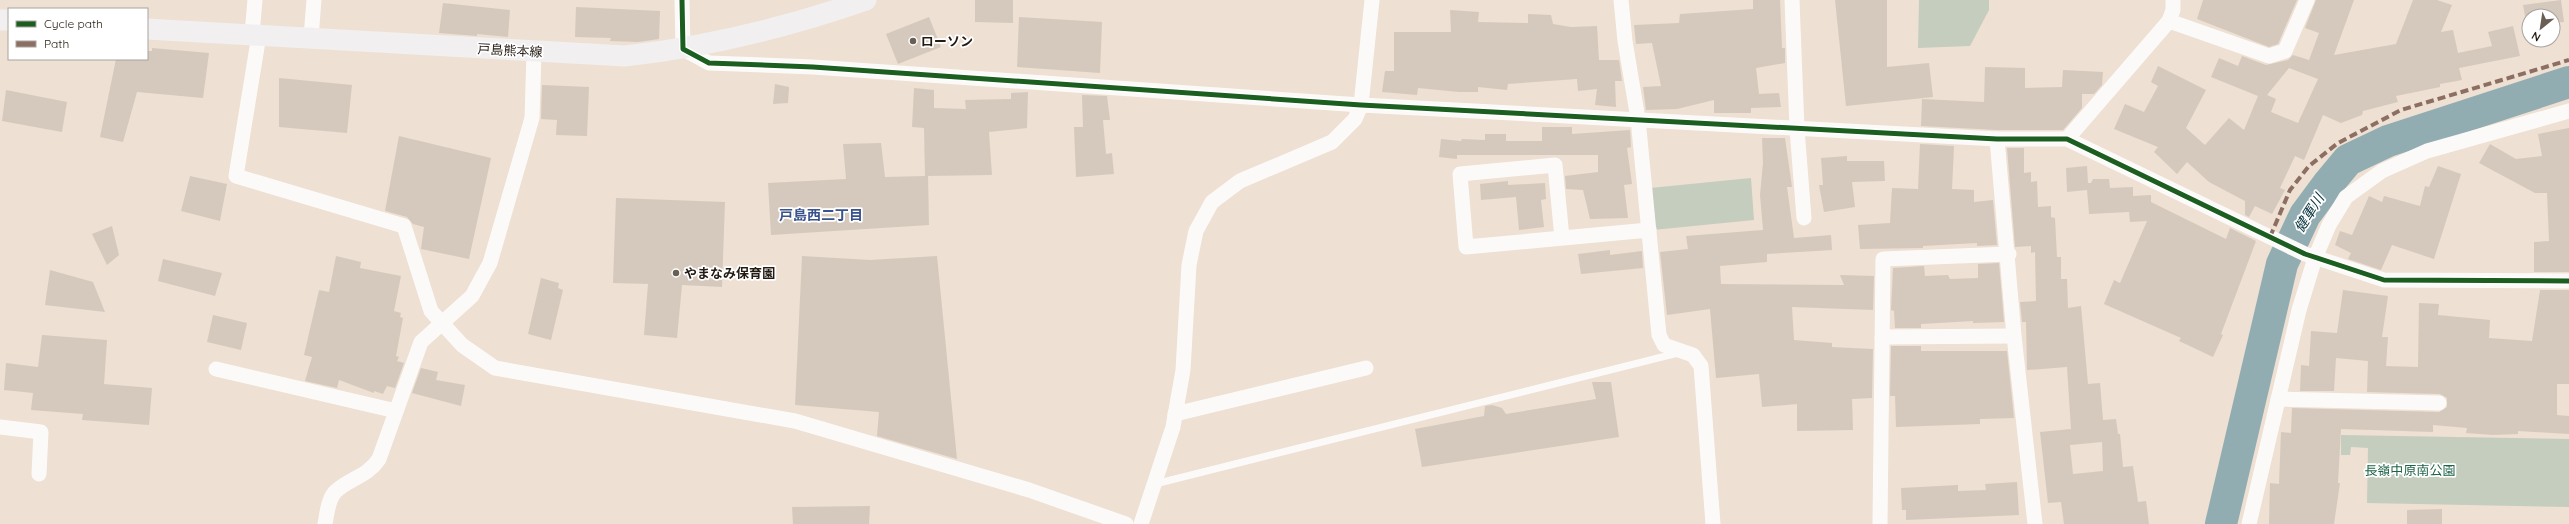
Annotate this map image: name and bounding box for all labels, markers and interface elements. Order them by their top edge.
legend [8,8,148,60]
north arrow [2521,8,2561,48]
text: Cycle path [44,16,103,31]
text: N [2529,29,2543,45]
place label: ローソン [921,33,973,49]
text: Path [44,36,69,51]
marker: ローソン [908,36,918,46]
street label: 戸島熊本線 [477,40,543,60]
water label: 健軍川 [2290,189,2329,236]
district label: 戸島西二丁目 [779,206,863,224]
place label: やまなみ保育園 [684,265,775,281]
marker: やまなみ保育園 [671,268,681,278]
park label: 長嶺中原南公園 [2364,462,2456,478]

